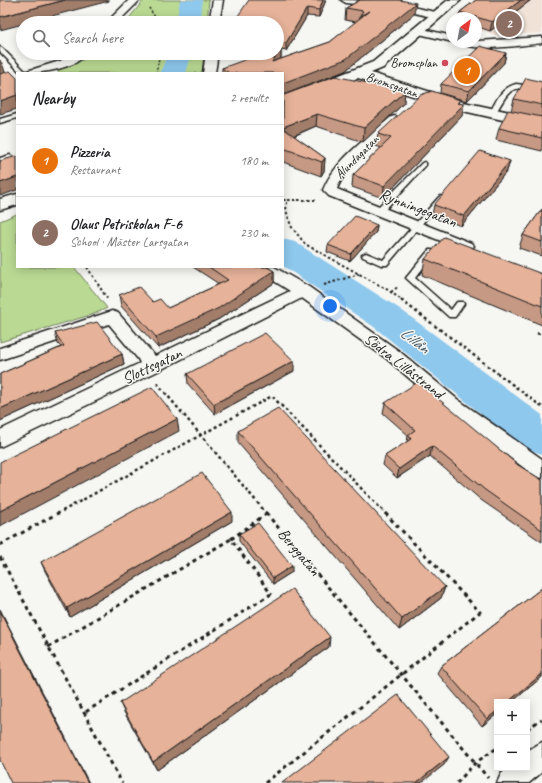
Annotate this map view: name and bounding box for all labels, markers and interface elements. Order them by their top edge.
pin: 2 [496,9,522,39]
north arrow [446,12,482,48]
search box [16,16,284,60]
icon: search [30,27,52,49]
text: Search here [62,29,123,48]
place label: Bromsplan [390,55,438,71]
pin: 1 [454,56,480,86]
marker: Bromsplan [440,58,450,68]
street label: Bromsgatan [364,69,421,102]
text: Nearby [32,88,75,109]
text: 2 results [230,90,268,106]
street label: Ålundagatan [332,131,383,182]
text: Pizzeria [70,143,110,162]
text: 1 [42,153,48,169]
text: 180 m [240,153,268,169]
text: Restaurant [70,162,120,178]
street label: Rynningegatan [376,184,460,232]
text: Olaus Petriskolan F-6 [70,215,182,234]
text: 2 [42,225,48,241]
text: 230 m [240,225,268,241]
text: School · Mäster Larsgatan [70,234,188,250]
your location [320,296,340,316]
water label: Lillån [396,322,435,359]
street label: Södra Lillåstrand [360,329,450,405]
street label: Slottsgatan [119,343,186,389]
street label: Berggatan [273,524,325,581]
map controls [494,699,530,771]
button: + [494,699,530,735]
button: − [494,735,530,771]

